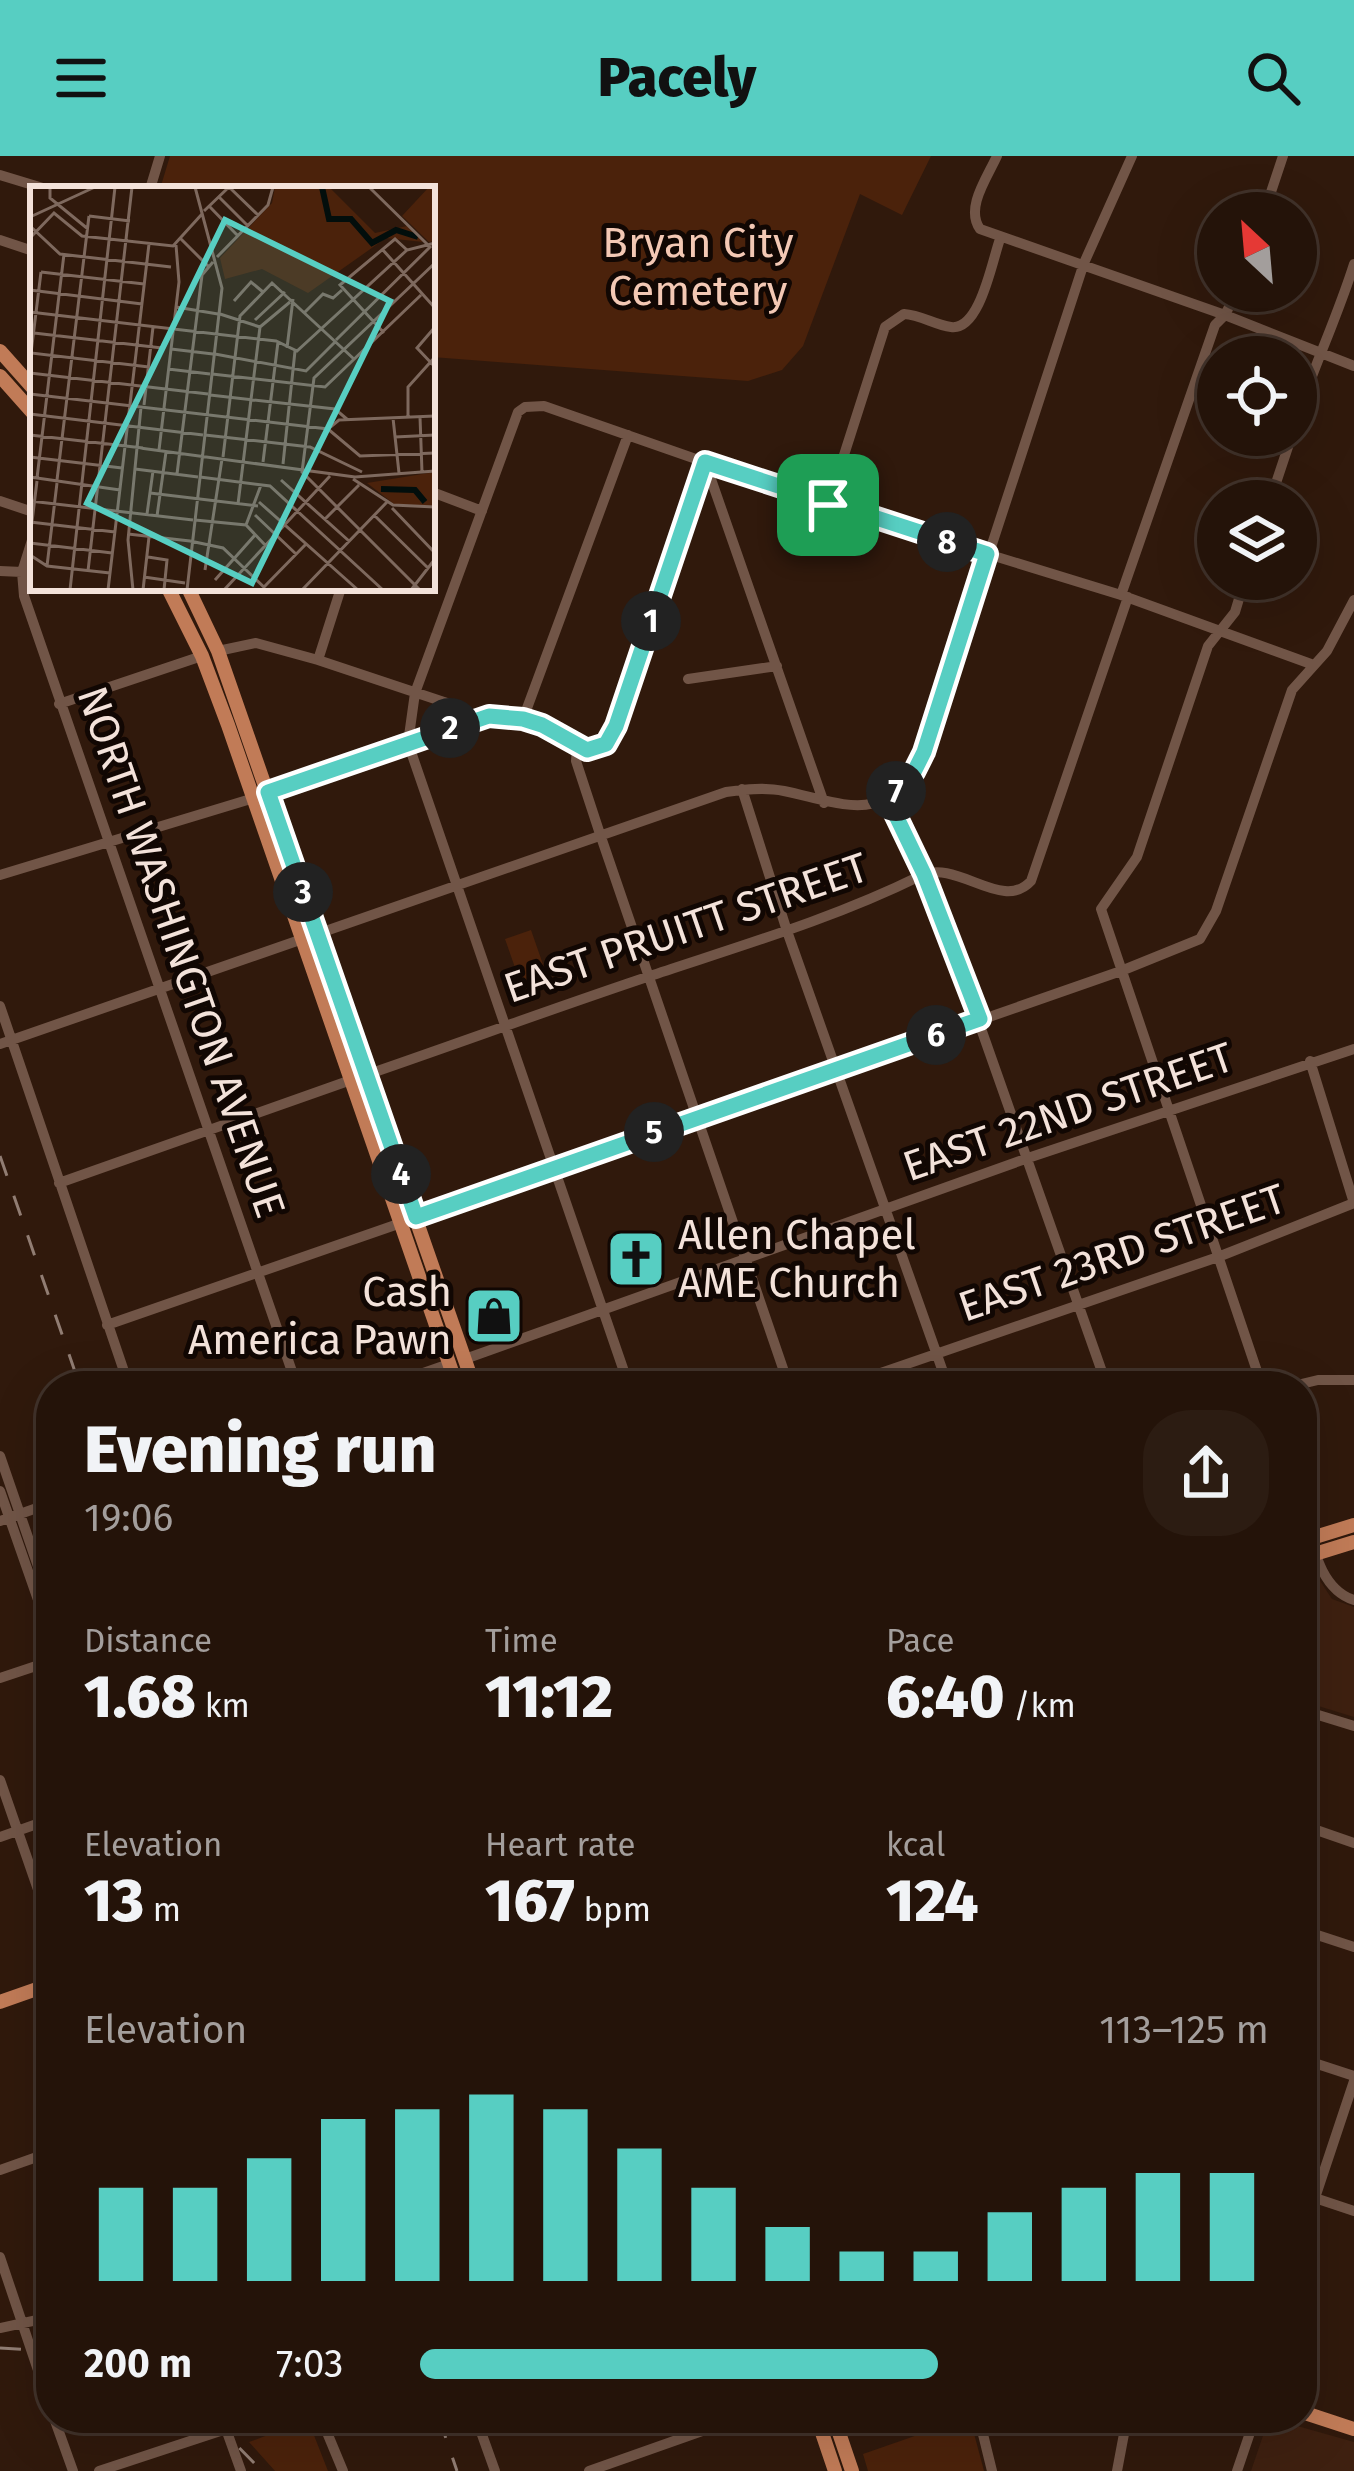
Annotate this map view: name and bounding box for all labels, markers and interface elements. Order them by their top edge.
icon: menu [48,45,114,111]
icon: search [1240,45,1306,111]
text: Pacely [598,46,756,110]
inset map [30,186,435,591]
north arrow [1197,192,1317,312]
map controls [1197,192,1317,600]
park label: Bryan City Cemetery [602,218,794,316]
button: locate [1197,336,1317,456]
pin [777,454,879,556]
icon: arrive [795,472,861,538]
button: layers [1197,480,1317,600]
pin: 8 [917,512,977,572]
text: 8 [937,522,957,562]
pin: 1 [621,591,681,651]
text: 1 [643,601,659,641]
street label: NORTH WASHINGTON AVENUE [67,680,295,1224]
pin: 2 [420,698,480,758]
text: 2 [441,708,459,748]
pin: 7 [866,761,926,821]
text: 7 [888,771,904,811]
street label: EAST PRUITT STREET [498,842,875,1014]
pin: 3 [273,862,333,922]
text: 3 [294,872,312,912]
pin: 6 [906,1005,966,1065]
text: 6 [927,1015,945,1055]
street label: EAST 22ND STREET [897,1032,1240,1192]
pin: 5 [624,1102,684,1162]
text: 5 [645,1112,663,1152]
pin: 4 [371,1144,431,1204]
text: 4 [392,1154,410,1194]
street label: EAST 23RD STREET [952,1174,1292,1332]
place label: Allen Chapel AME Church [678,1210,916,1308]
church icon: Allen Chapel AME Church [605,1228,667,1290]
place label: Cash America Pawn [188,1267,452,1365]
shop icon: Cash America Pawn [463,1285,525,1347]
text: Evening run [84,1410,436,1489]
button: share [1143,1410,1269,1536]
text: 19:06 [84,1495,173,1541]
text: Distance [84,1621,212,1661]
text: Time [485,1621,558,1661]
text: Pace [886,1621,954,1661]
text: 1.68 [84,1661,196,1733]
text: 11:12 [485,1661,613,1733]
text: 6:40 [886,1661,1005,1733]
text: km [196,1686,250,1726]
text: /km [1005,1686,1076,1726]
text: Elevation [84,1825,222,1865]
text: Heart rate [485,1825,635,1865]
text: kcal [886,1825,945,1865]
text: 13 [84,1865,144,1937]
text: 167 [485,1865,575,1937]
text: 124 [886,1865,979,1937]
text: m [144,1890,181,1930]
text: bpm [575,1890,651,1930]
text: Elevation [84,2007,247,2053]
text: 113–125 m [1099,2007,1269,2053]
text: 200 m [84,2341,192,2387]
text: 7:03 [276,2341,344,2387]

